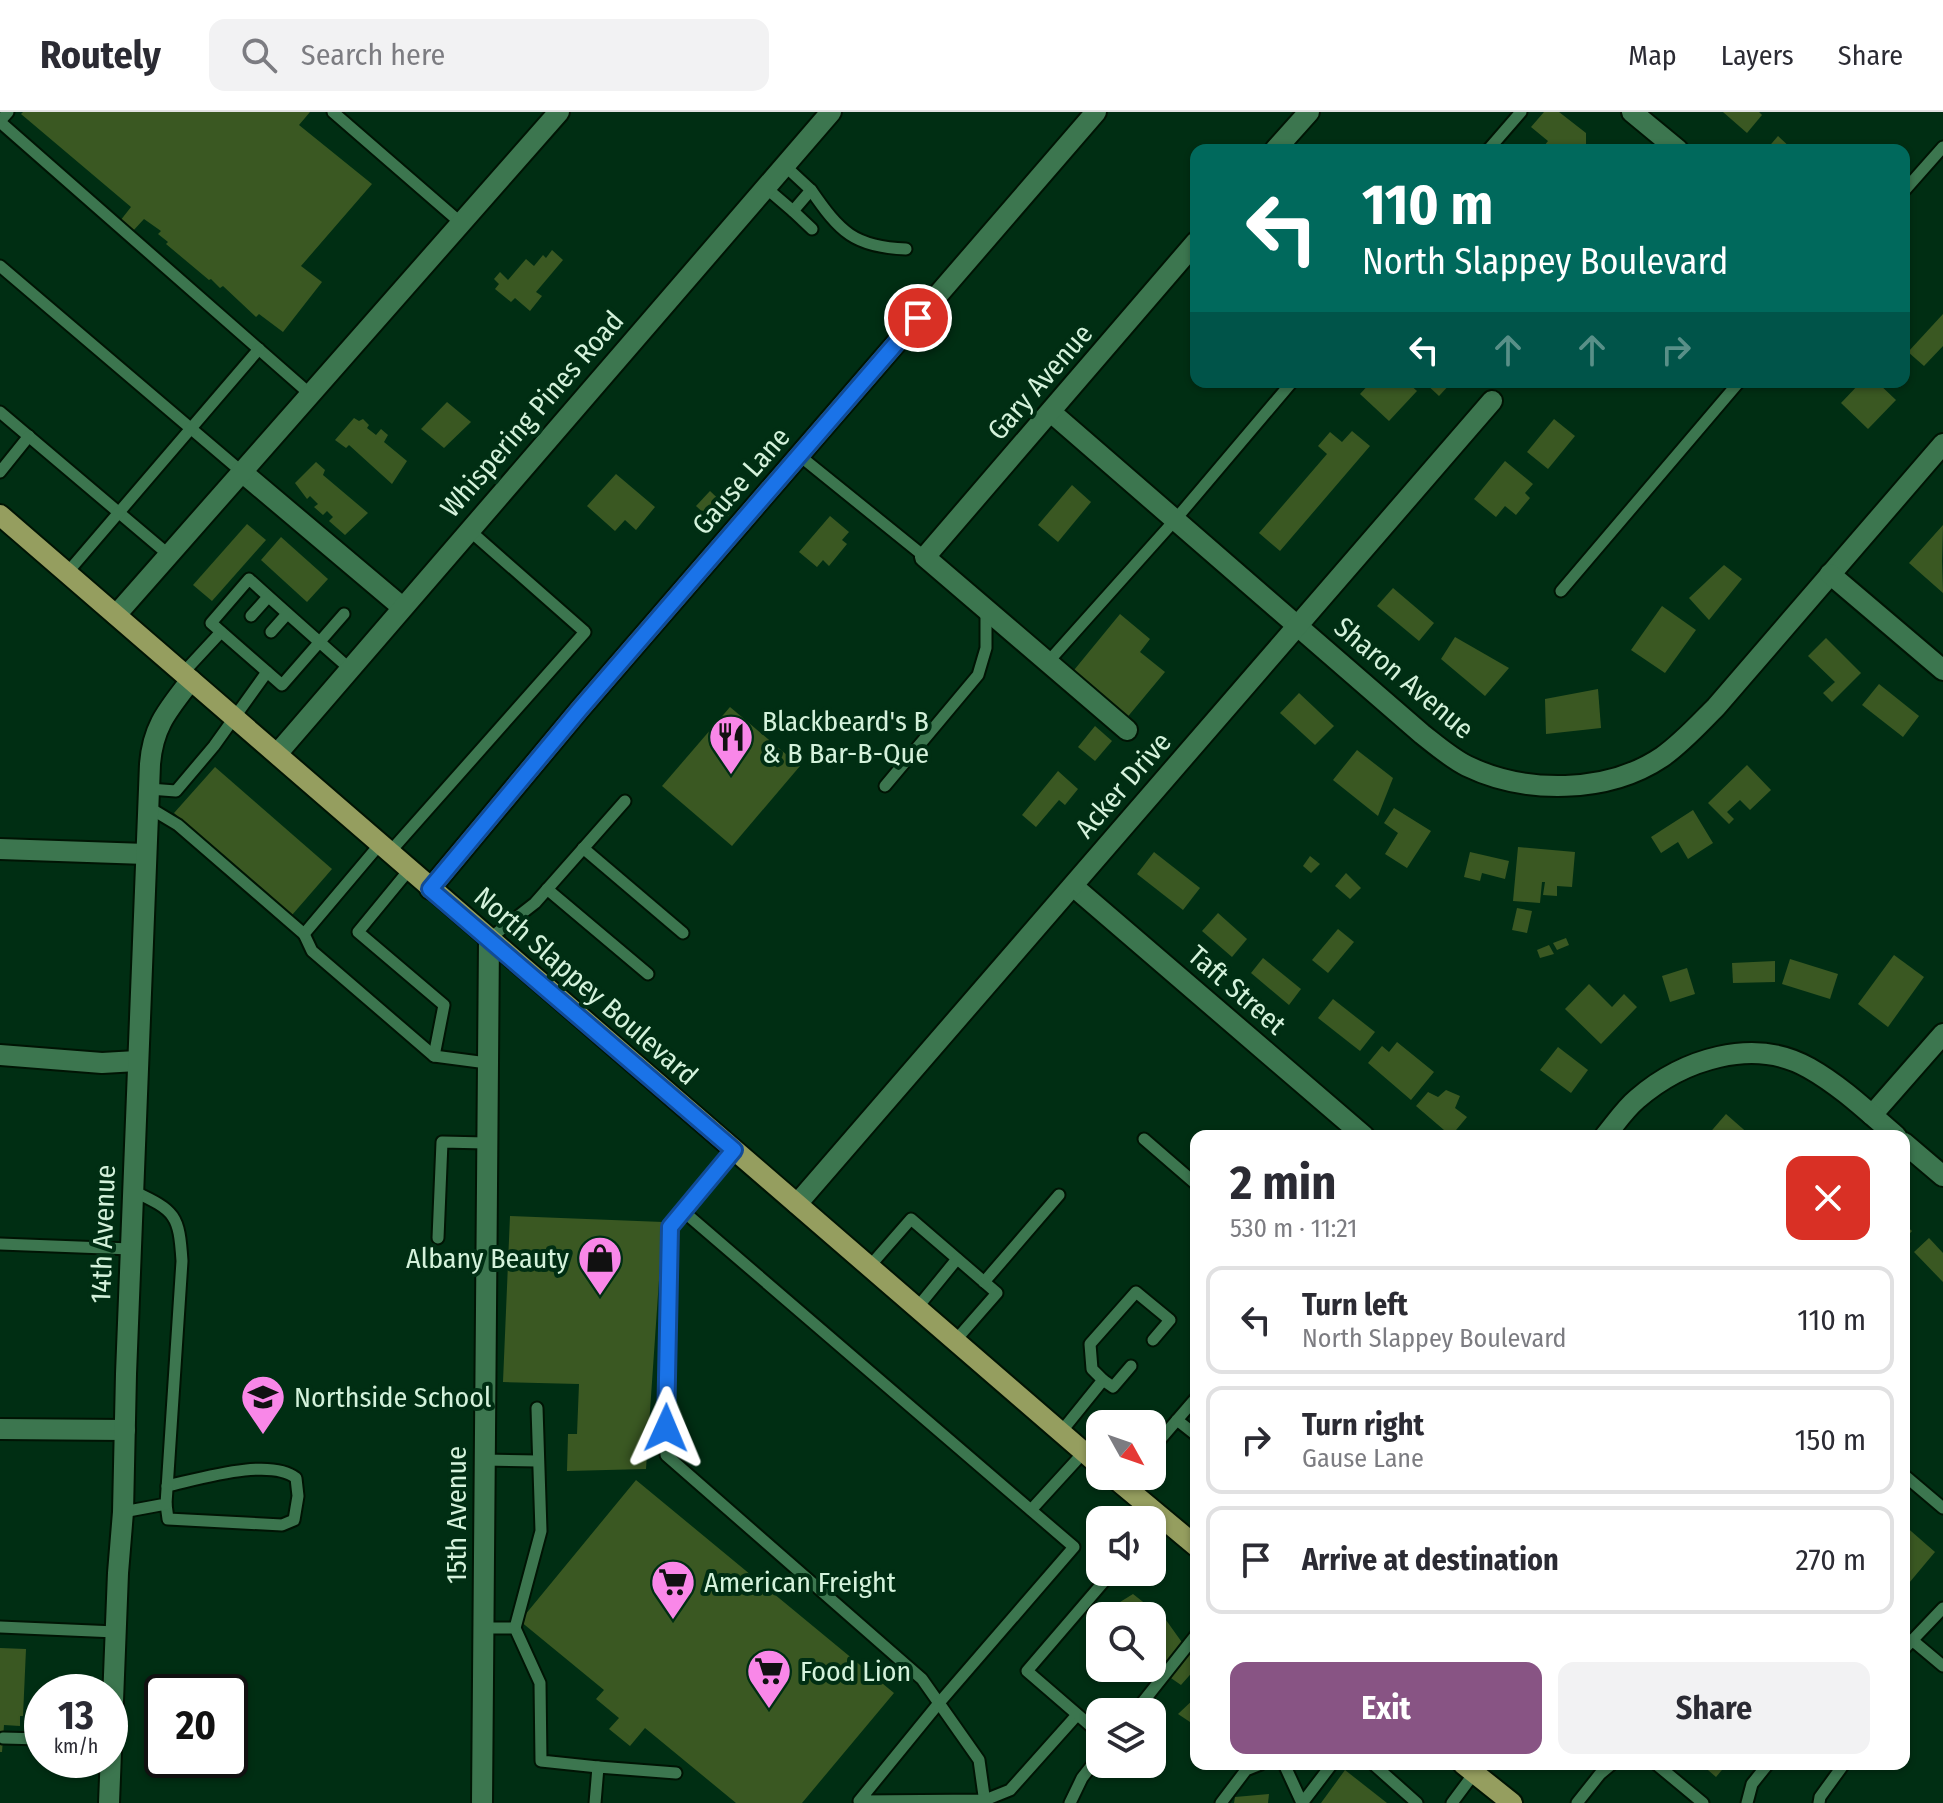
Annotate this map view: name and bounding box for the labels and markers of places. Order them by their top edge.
pin [884,284,952,352]
place label: Blackbeard's B & B Bar-B-Que [762,705,929,770]
restaurant icon: Blackbeard's B & B Bar-B-Que [707,713,755,776]
shop icon: Albany Beauty [576,1234,624,1297]
place label: Albany Beauty [406,1242,570,1275]
school or university icon: Northside School [239,1373,287,1436]
place label: Northside School [294,1381,491,1414]
supermarket icon: American Freight [649,1558,697,1621]
place label: American Freight [704,1566,897,1599]
supermarket icon: Food Lion [745,1647,793,1710]
place label: Food Lion [800,1655,911,1688]

